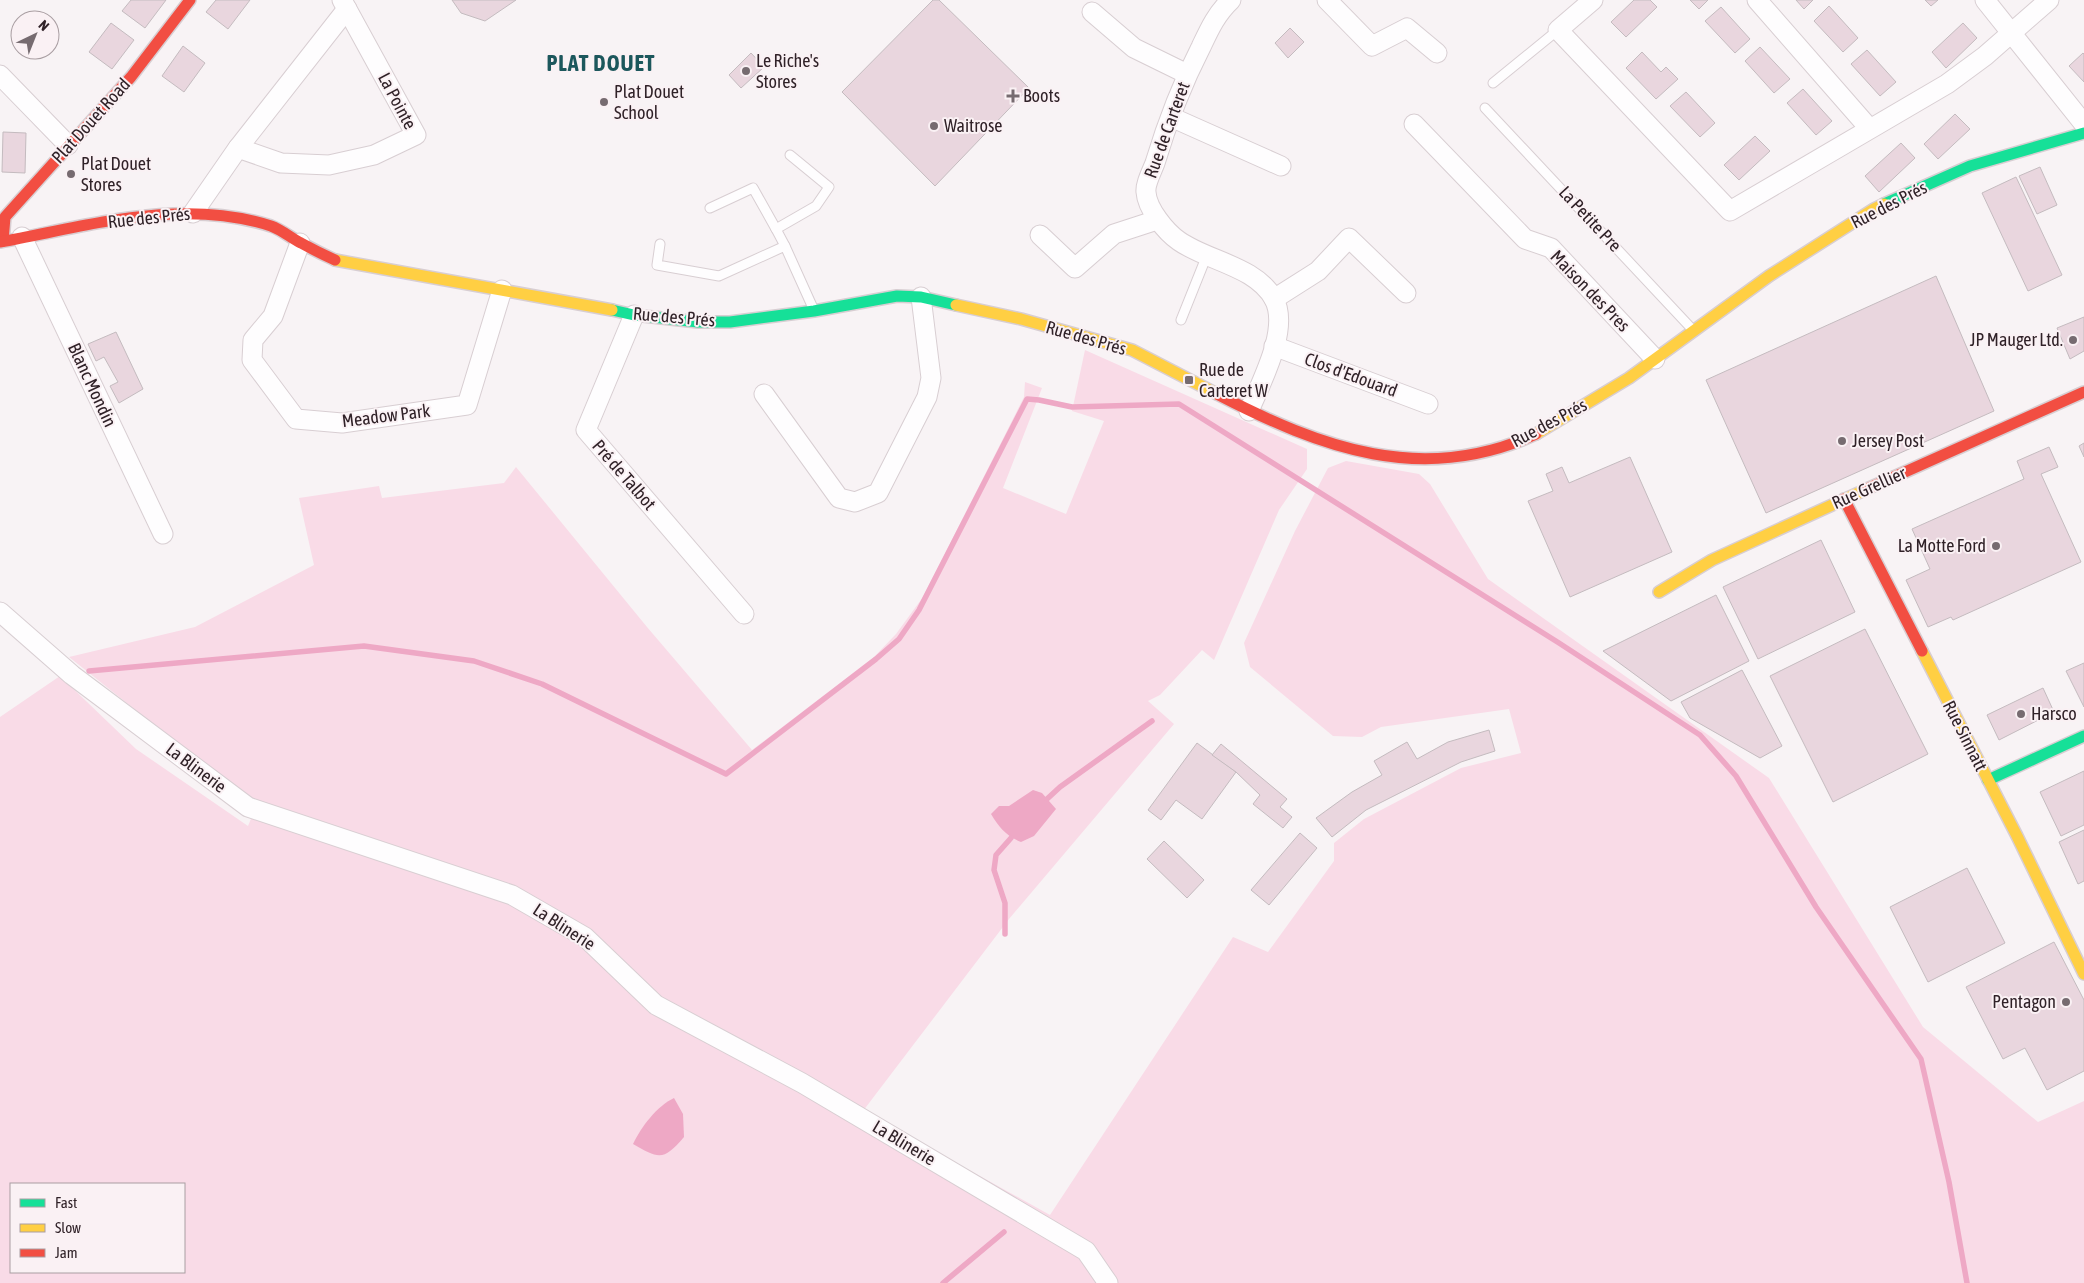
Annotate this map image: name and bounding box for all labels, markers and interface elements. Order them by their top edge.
north arrow [10,10,60,60]
text: N [35,17,52,34]
district label: PLAT DOUET [546,50,656,76]
place label: Le Riche's Stores [756,50,819,92]
marker: Le Riche's Stores [740,65,752,77]
street label: La Pointe [374,69,421,133]
street label: Plat Douet Road [47,74,134,167]
street label: Rue de Carteret [1139,79,1194,181]
place label: Plat Douet School [614,81,684,123]
place label: Boots [1023,85,1060,106]
marker: Boots [1007,90,1019,102]
marker: Plat Douet School [598,96,610,108]
place label: Waitrose [944,115,1003,136]
marker: Waitrose [928,120,940,132]
place label: Plat Douet Stores [81,153,151,195]
marker: Plat Douet Stores [65,168,77,180]
street label: Rue des Prés [1847,176,1930,233]
street label: La Petite Pre [1555,182,1626,256]
street label: Rue des Prés [107,203,191,232]
street label: Maison des Pres [1546,246,1634,336]
street label: Rue des Prés [632,302,716,331]
street label: Rue des Prés [1044,316,1129,359]
place label: JP Mauger Ltd. [1970,329,2063,350]
marker: JP Mauger Ltd. [2067,334,2079,346]
street label: Blanc Mondin [64,339,121,430]
street label: Clos d'Edouard [1302,348,1400,401]
place label: Rue de Carteret W [1199,359,1268,401]
marker: Rue de Carteret W [1183,374,1195,386]
street label: Rue des Prés [1507,394,1590,451]
street label: Meadow Park [341,400,431,431]
place label: Jersey Post [1852,430,1924,451]
street label: Pré de Talbot [588,435,660,514]
marker: Jersey Post [1836,435,1848,447]
street label: Rue Grellier [1829,462,1910,513]
place label: La Motte Ford [1898,535,1986,556]
marker: La Motte Ford [1990,540,2002,552]
street label: Rue Sinnatt [1939,697,1992,775]
place label: Harsco [2031,703,2077,724]
marker: Harsco [2015,708,2027,720]
street label: La Blinerie [162,738,230,797]
street label: La Blinerie [529,899,599,954]
place label: Pentagon [1992,991,2056,1012]
marker: Pentagon [2060,996,2072,1008]
street label: La Blinerie [869,1116,940,1170]
legend [10,1183,185,1273]
text: Fast [55,1194,77,1211]
text: Slow [55,1219,81,1236]
text: Jam [55,1244,78,1261]

